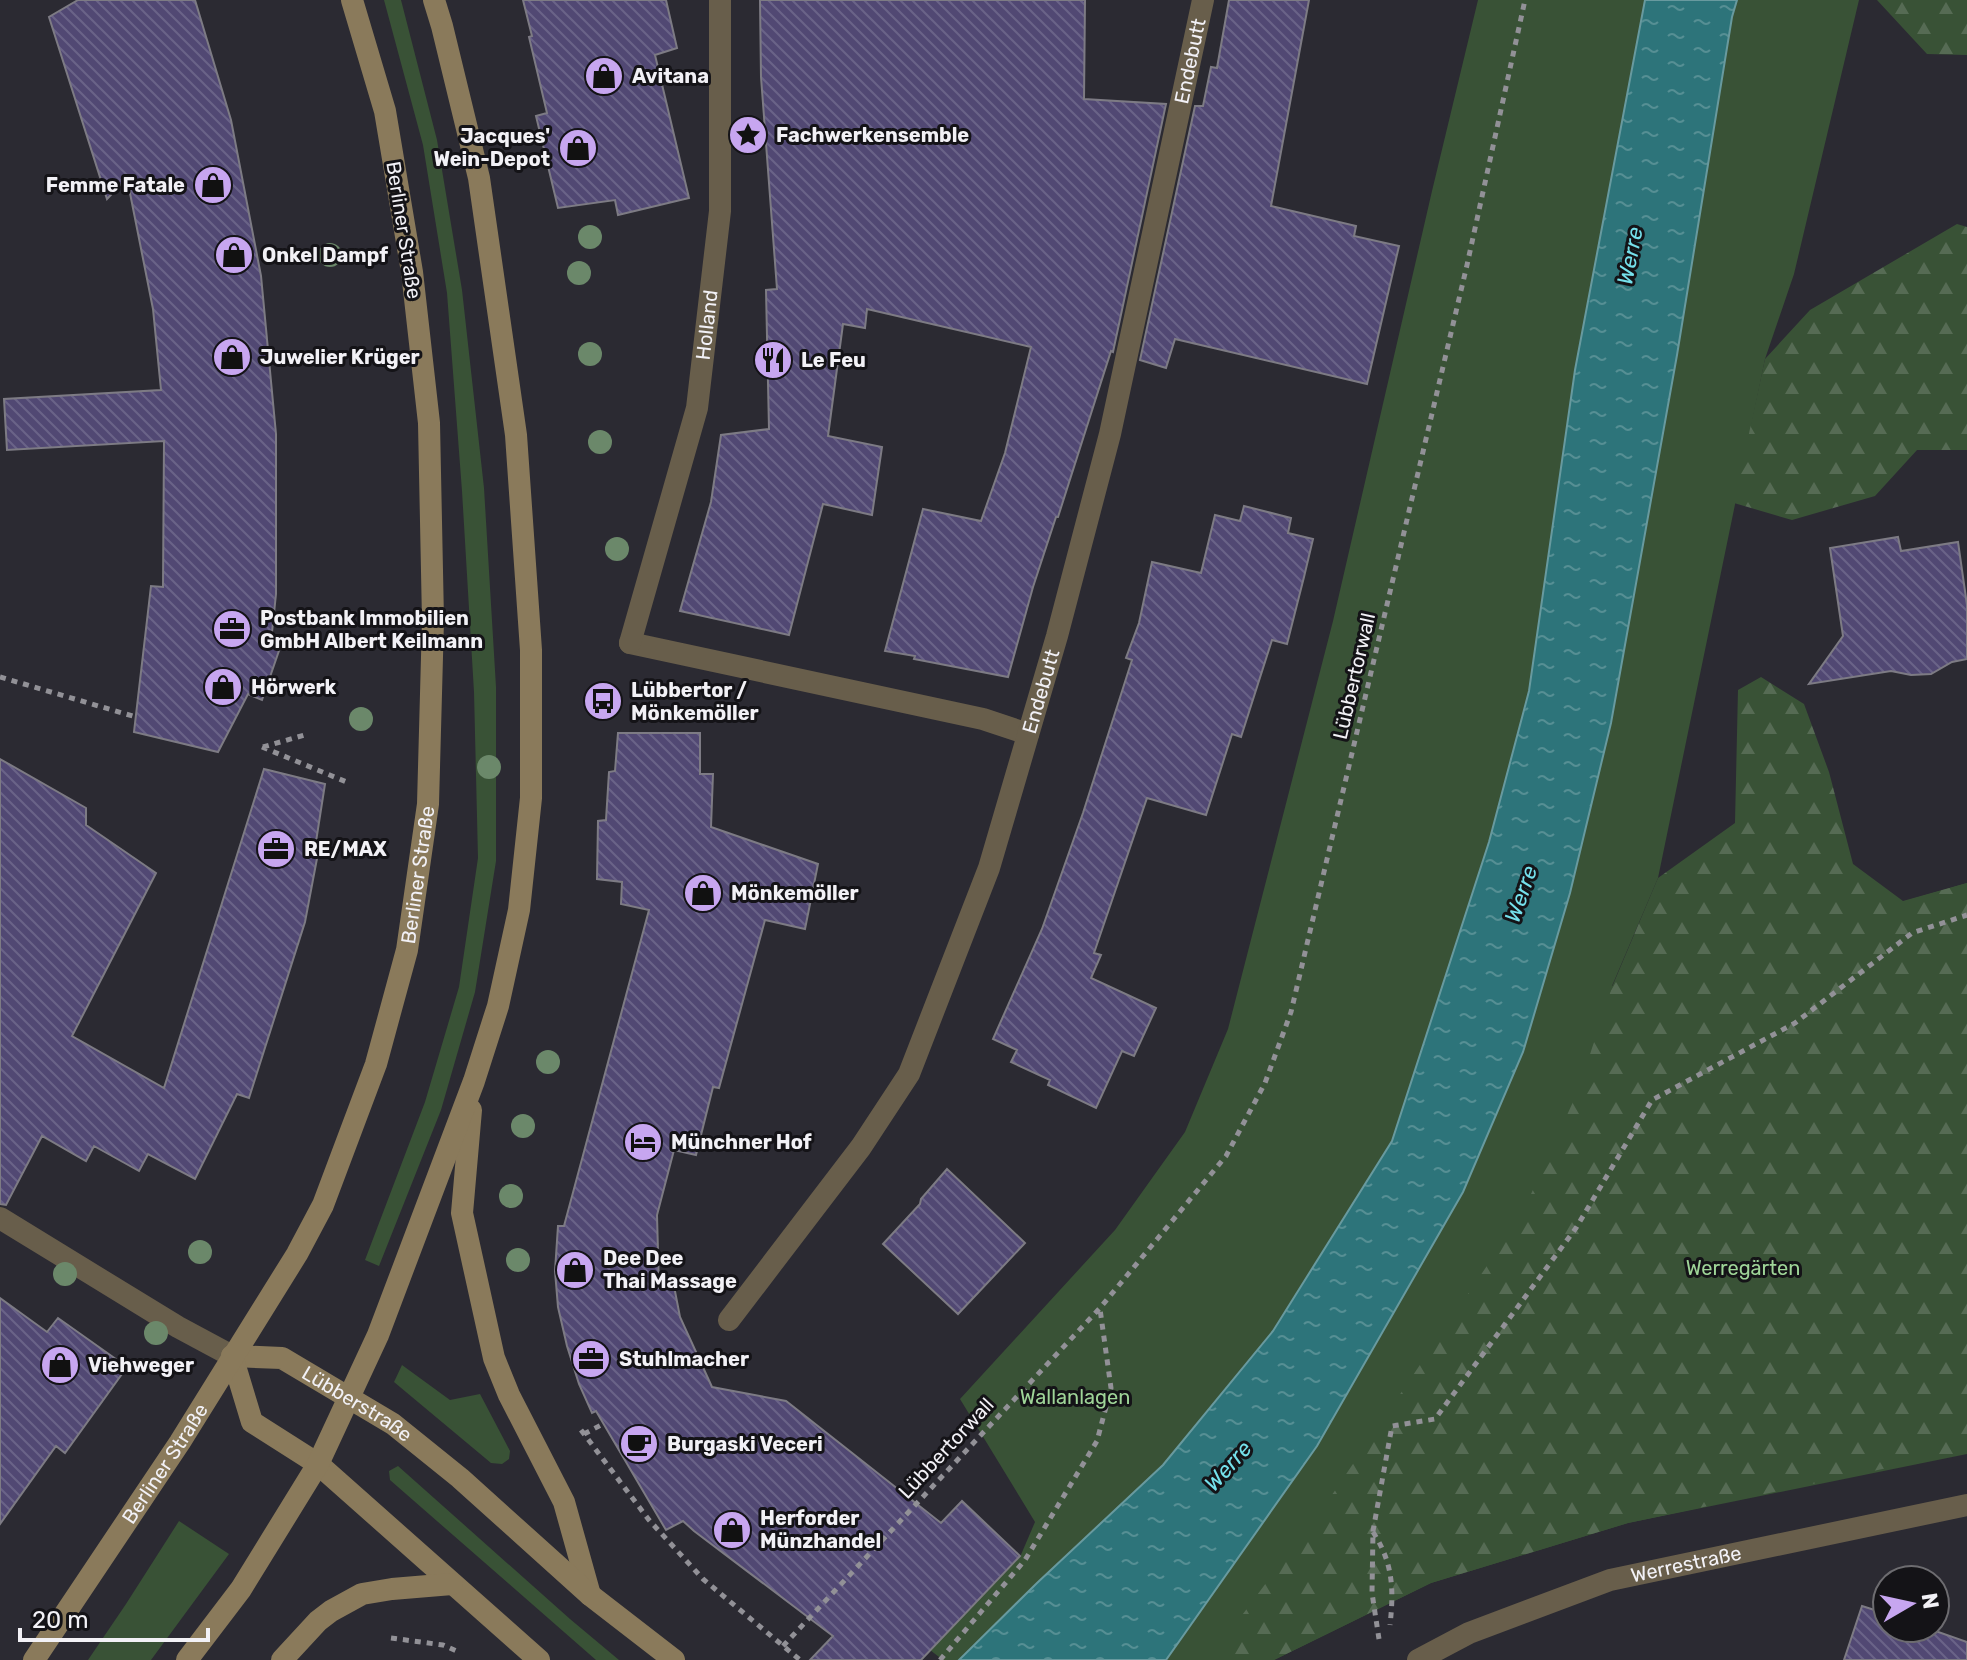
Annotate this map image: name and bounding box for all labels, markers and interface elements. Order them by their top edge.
street label: Endebutt [1169,16,1211,106]
shop icon: Avitana [583,55,625,97]
place label: Avitana [632,64,709,88]
place icon: Fachwerkensemble [727,114,769,156]
place label: Fachwerkensemble [776,123,969,147]
place label: Jacques' Wein-Depot [433,124,550,171]
shop icon: Jacques' Wein-Depot [557,127,599,169]
street label: Berliner Straße [381,160,427,300]
shop icon: Femme Fatale [192,164,234,206]
place label: Femme Fatale [46,173,185,197]
water label: Werre [1611,225,1649,287]
shop icon: Onkel Dampf [213,234,255,276]
place label: Onkel Dampf [262,243,388,267]
street label: Holland [691,288,723,361]
shop icon: Juwelier Krüger [211,336,253,378]
restaurant icon: Le Feu [752,339,794,381]
place label: Juwelier Krüger [260,345,420,369]
place label: Le Feu [801,348,866,372]
place label: Postbank Immobilien GmbH Albert Keilmann [260,606,483,653]
office icon: Postbank Immobilien GmbH Albert Keilmann [211,608,253,650]
street label: Lübbertorwall [1328,610,1380,742]
street label: Endebutt [1017,646,1065,736]
shop icon: Hörwerk [202,666,244,708]
place label: Hörwerk [251,675,337,699]
place label: Lübbertor / Mönkemöller [631,678,759,725]
bus stop icon: Lübbertor / Mönkemöller [582,680,624,722]
street label: Berliner Straße [396,804,440,945]
office icon: RE/MAX [255,828,297,870]
place label: RE/MAX [304,837,387,861]
water label: Werre [1499,862,1543,926]
shop icon: Mönkemöller [682,872,724,914]
place label: Mönkemöller [731,881,859,905]
hotel icon: Münchner Hof [622,1121,664,1163]
place label: Münchner Hof [671,1130,812,1154]
place label: Dee Dee Thai Massage [603,1246,737,1293]
shop icon: Dee Dee Thai Massage [554,1249,596,1291]
park label: Werregärten [1686,1256,1800,1280]
office icon: Stuhlmacher [570,1338,612,1380]
shop icon: Viehweger [39,1344,81,1386]
place label: Stuhlmacher [619,1347,749,1371]
place label: Viehweger [88,1353,194,1377]
street label: Lübberstraße [298,1361,417,1447]
park label: Wallanlagen [1020,1385,1130,1409]
street label: Lübbertorwall [893,1393,999,1503]
street label: Berliner Straße [117,1399,213,1528]
cafe icon: Burgaski Veceri [618,1423,660,1465]
place label: Burgaski Veceri [667,1432,823,1456]
water label: Werre [1198,1435,1258,1497]
place label: Herforder Münzhandel [760,1506,881,1553]
shop icon: Herforder Münzhandel [711,1509,753,1551]
street label: Werrestraße [1628,1541,1744,1587]
north arrow [1871,1564,1951,1644]
text: N [1916,1591,1945,1611]
scale bar [20,1592,208,1642]
text: 20 m [32,1606,89,1634]

